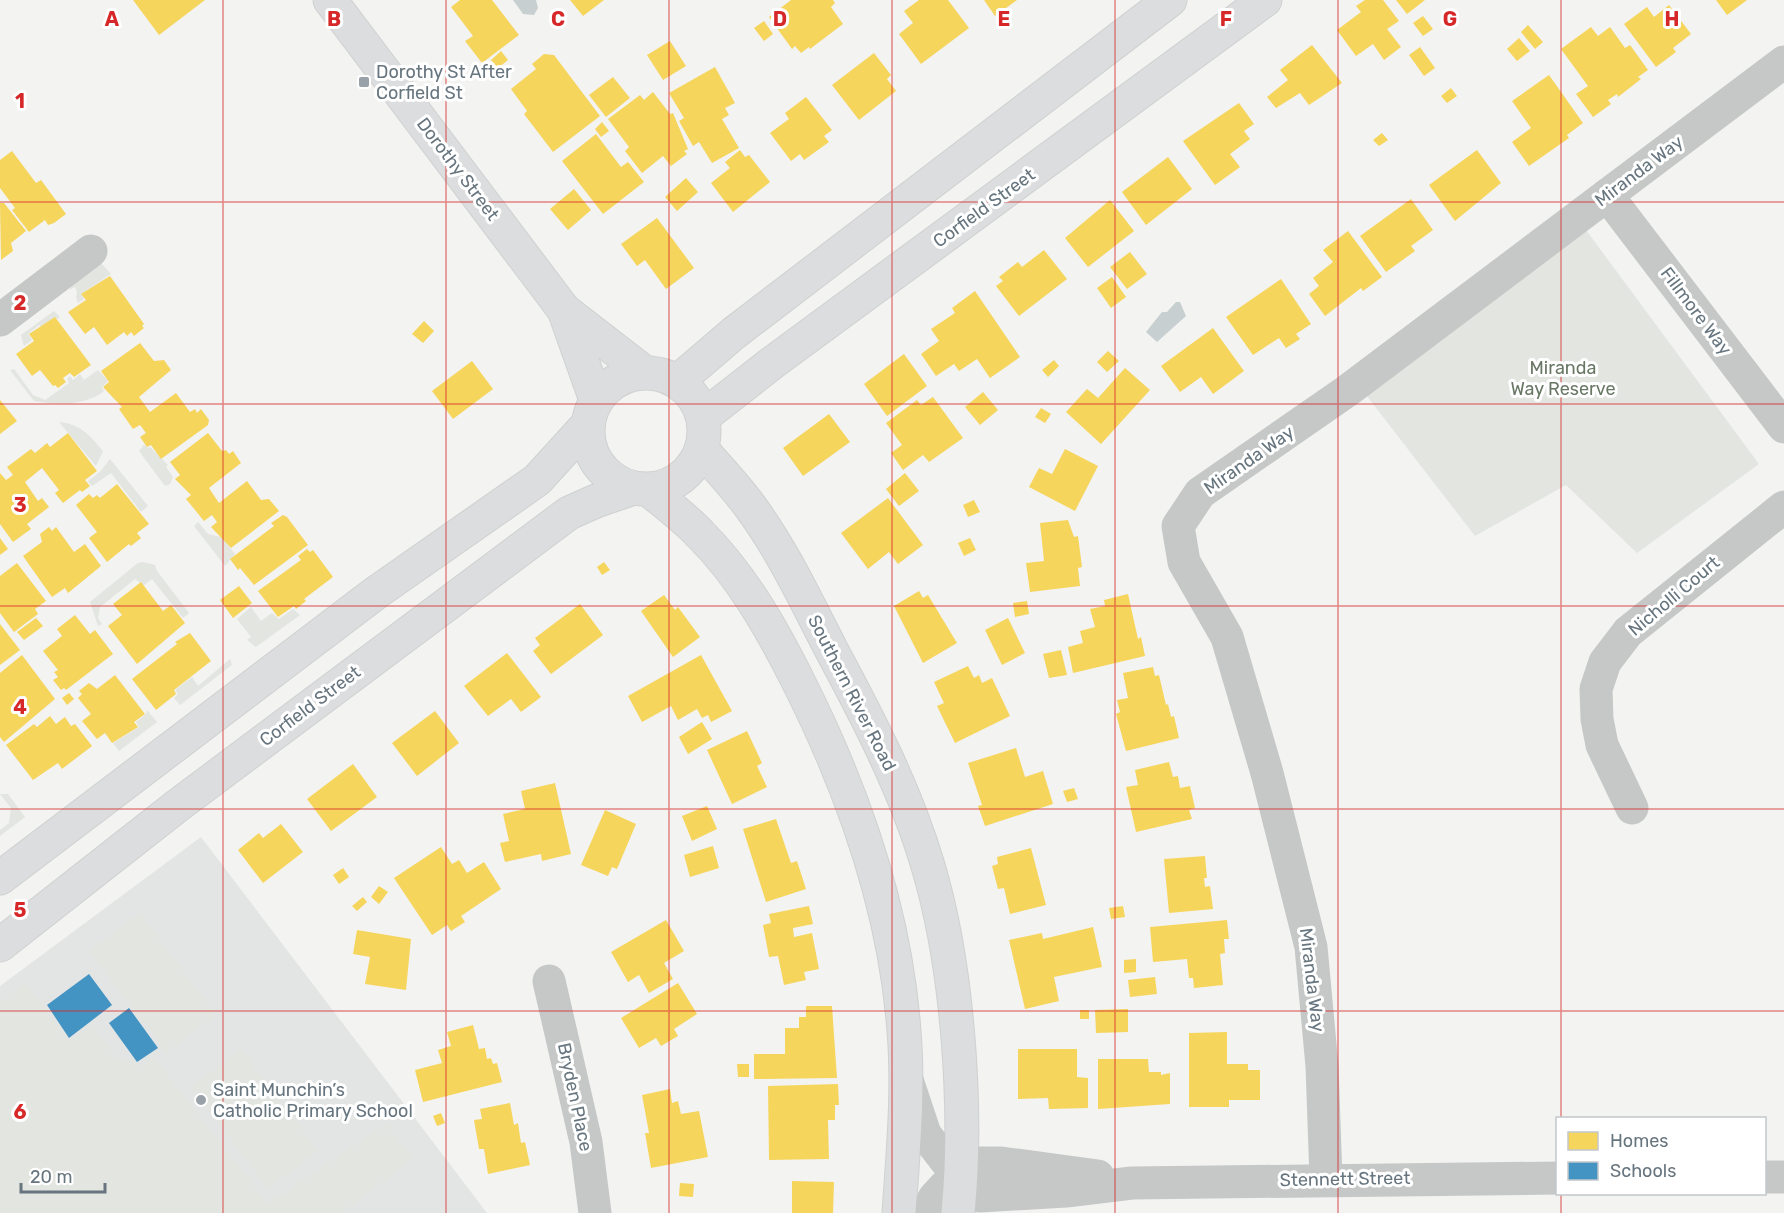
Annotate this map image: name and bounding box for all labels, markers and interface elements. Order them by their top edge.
text: A [105,7,120,31]
text: B [327,7,341,31]
text: C [551,7,565,31]
text: D [773,7,787,31]
text: E [998,7,1010,31]
text: F [1220,7,1232,31]
text: G [1443,7,1457,31]
text: H [1665,7,1679,31]
place label: Dorothy St After Corfield St [376,61,512,104]
marker: Dorothy St After Corfield St [357,75,371,89]
text: 1 [15,89,25,113]
street label: Dorothy Street [412,113,504,225]
street label: Miranda Way [1591,131,1687,211]
street label: Corfield Street [929,164,1039,252]
street label: Fillmore Way [1656,263,1736,359]
text: 2 [14,291,27,315]
park label: Miranda Way Reserve [1510,357,1616,400]
street label: Miranda Way [1200,421,1298,499]
text: 3 [13,493,27,517]
street label: Nicholli Court [1624,551,1724,641]
street label: Southern River Road [803,611,901,775]
street label: Corfield Street [255,661,365,751]
text: 4 [13,695,27,719]
text: 5 [14,898,27,922]
street label: Miranda Way [1295,927,1329,1033]
street label: Bryden Place [553,1041,597,1153]
place label: Saint Munchin’s Catholic Primary School [213,1079,413,1122]
marker: Saint Munchin’s Catholic Primary School [194,1093,208,1107]
text: 6 [13,1100,27,1124]
legend [1556,1117,1766,1195]
text: Homes [1610,1130,1668,1152]
scale bar [21,1156,105,1194]
text: Schools [1610,1160,1676,1182]
text: 20 m [30,1166,72,1188]
street label: Stennett Street [1279,1167,1411,1191]

